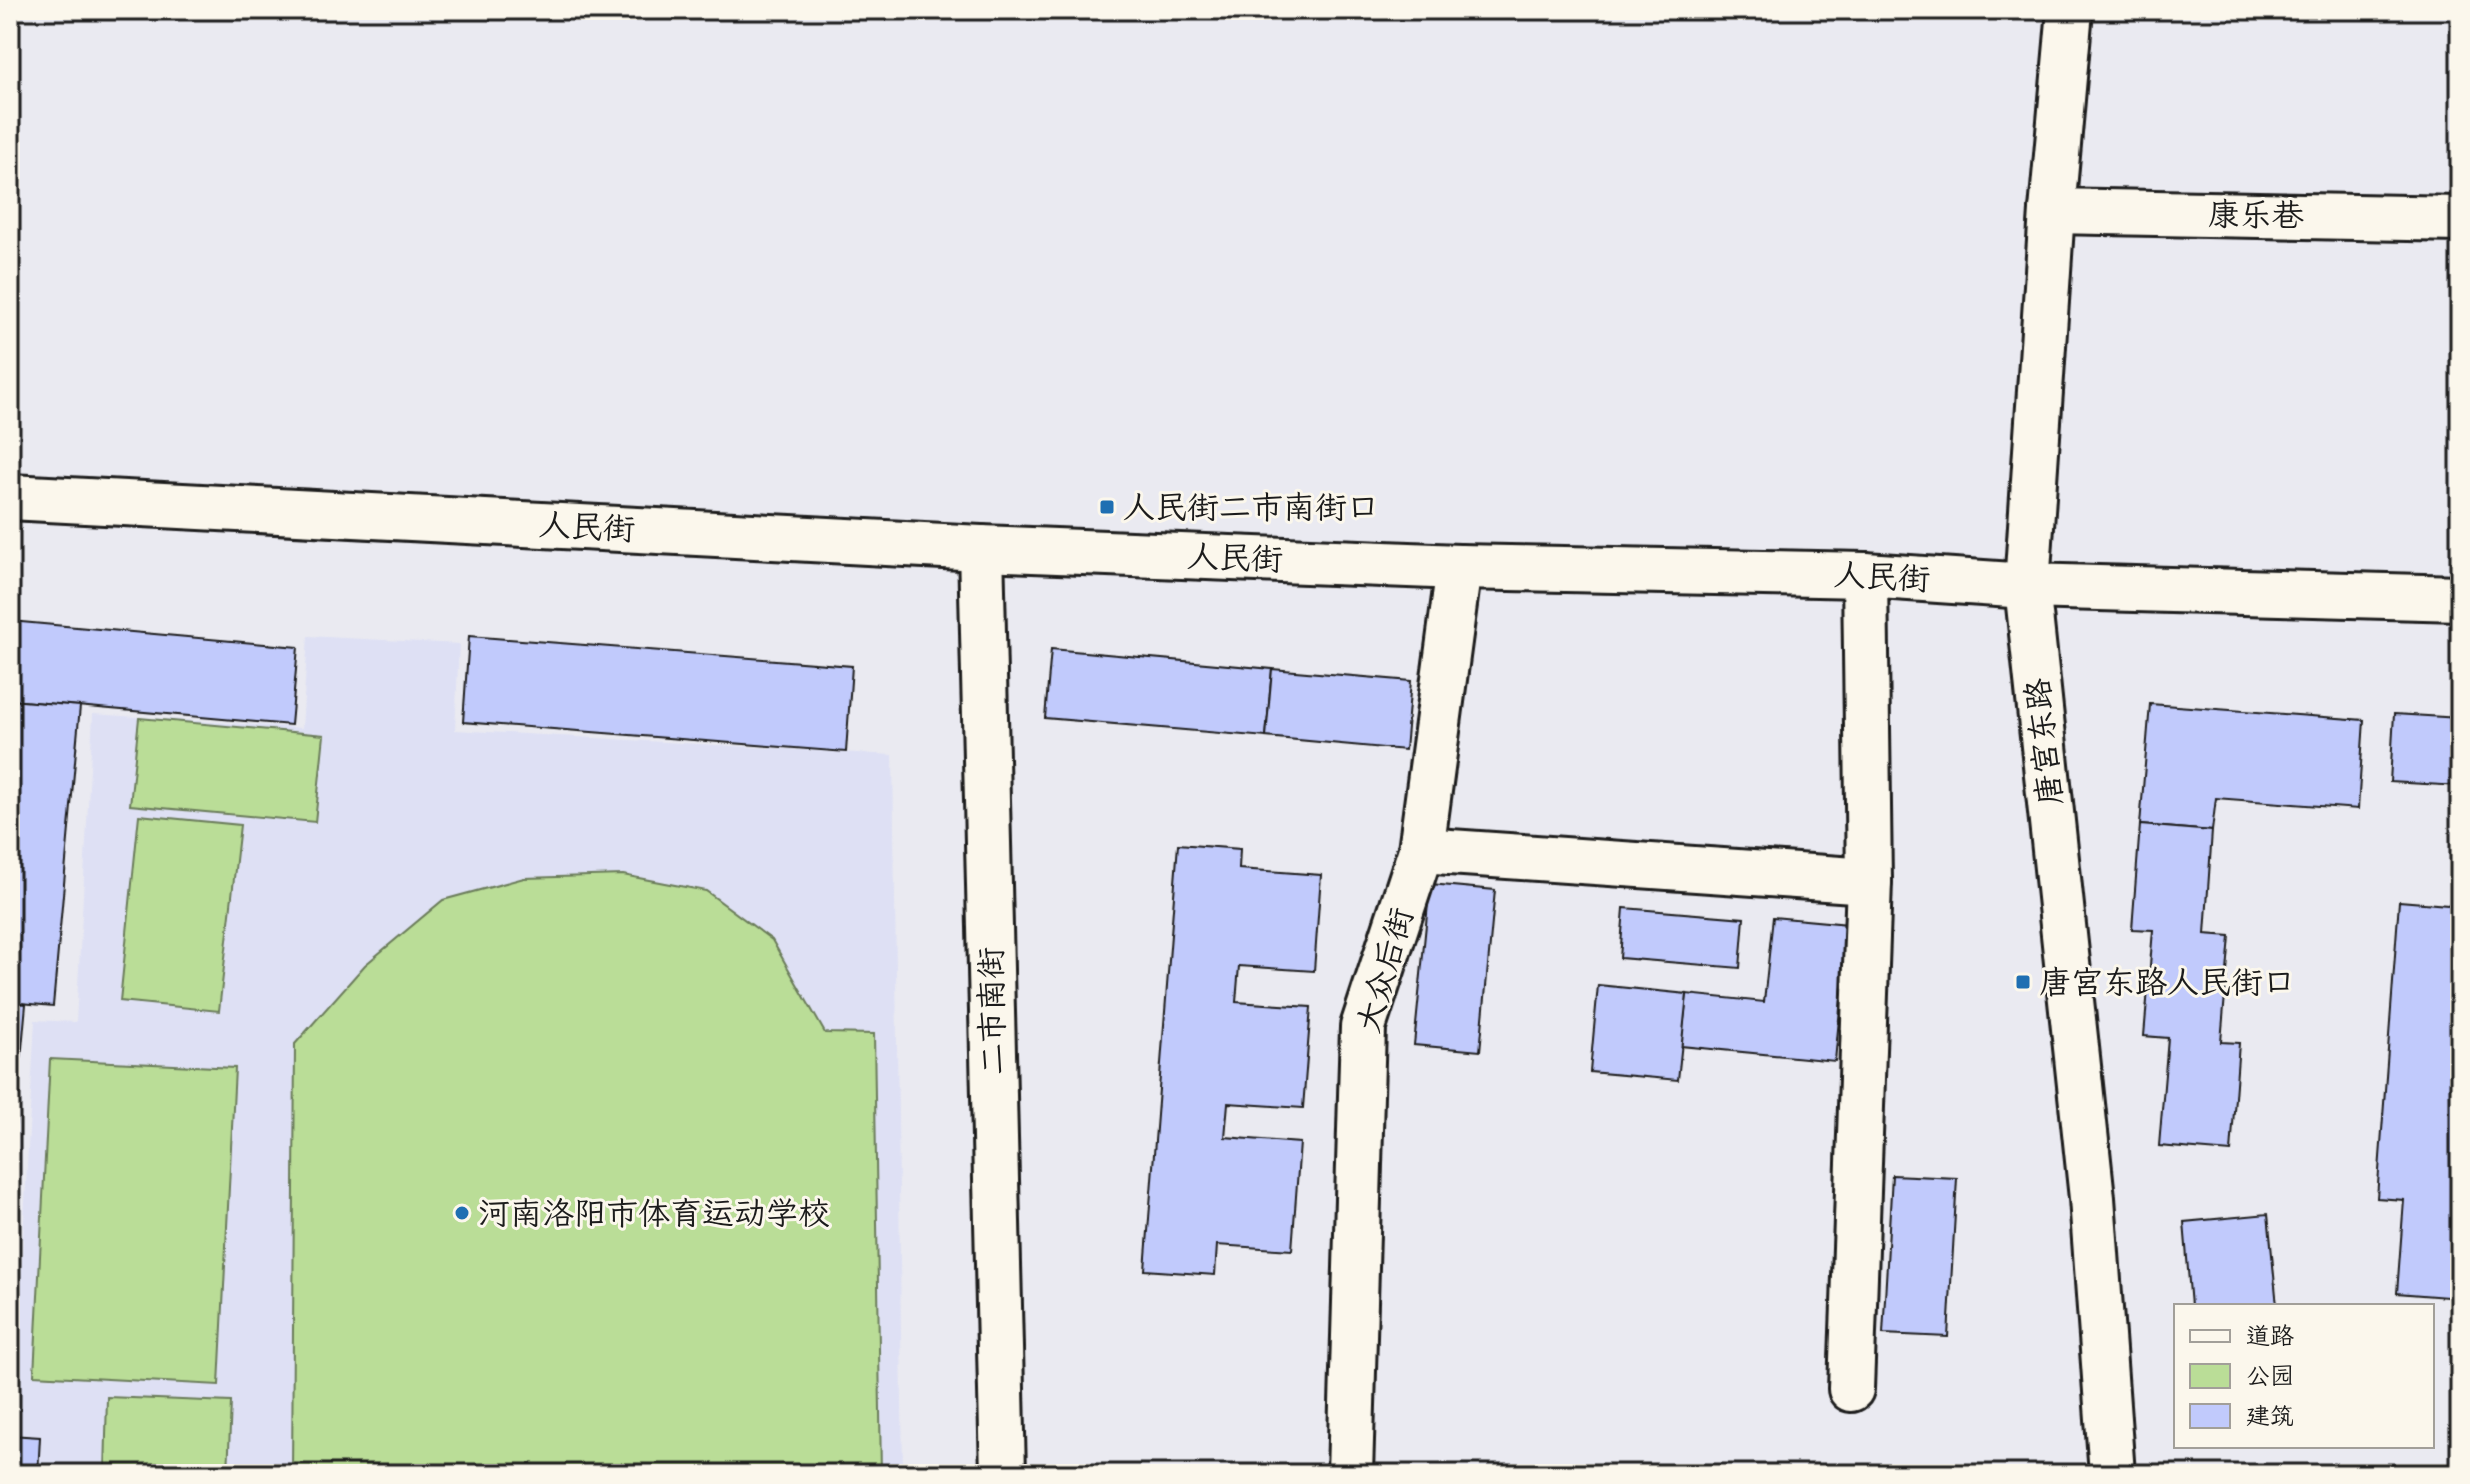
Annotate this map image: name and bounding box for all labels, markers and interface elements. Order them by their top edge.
street label: 康乐巷 [2208,194,2304,236]
place label: 人民街二市南街口 [1123,487,1379,528]
marker: 人民街二市南街口 [1098,498,1116,516]
street label: 人民街 [538,504,636,550]
street label: 人民街 [1186,536,1284,580]
street label: 人民街 [1833,554,1931,600]
street label: 唐宫东路 [2017,676,2071,808]
street label: 大众后街 [1348,903,1422,1037]
street label: 二市南街 [970,947,1014,1075]
place label: 唐宫东路人民街口 [2039,962,2295,1003]
marker: 唐宫东路人民街口 [2014,973,2032,991]
place label: 河南洛阳市体育运动学校 [478,1193,830,1234]
marker: 河南洛阳市体育运动学校 [453,1204,471,1222]
legend [2174,1304,2434,1448]
text: 道路 [2246,1321,2294,1351]
text: 公园 [2246,1361,2294,1391]
text: 建筑 [2246,1401,2294,1431]

